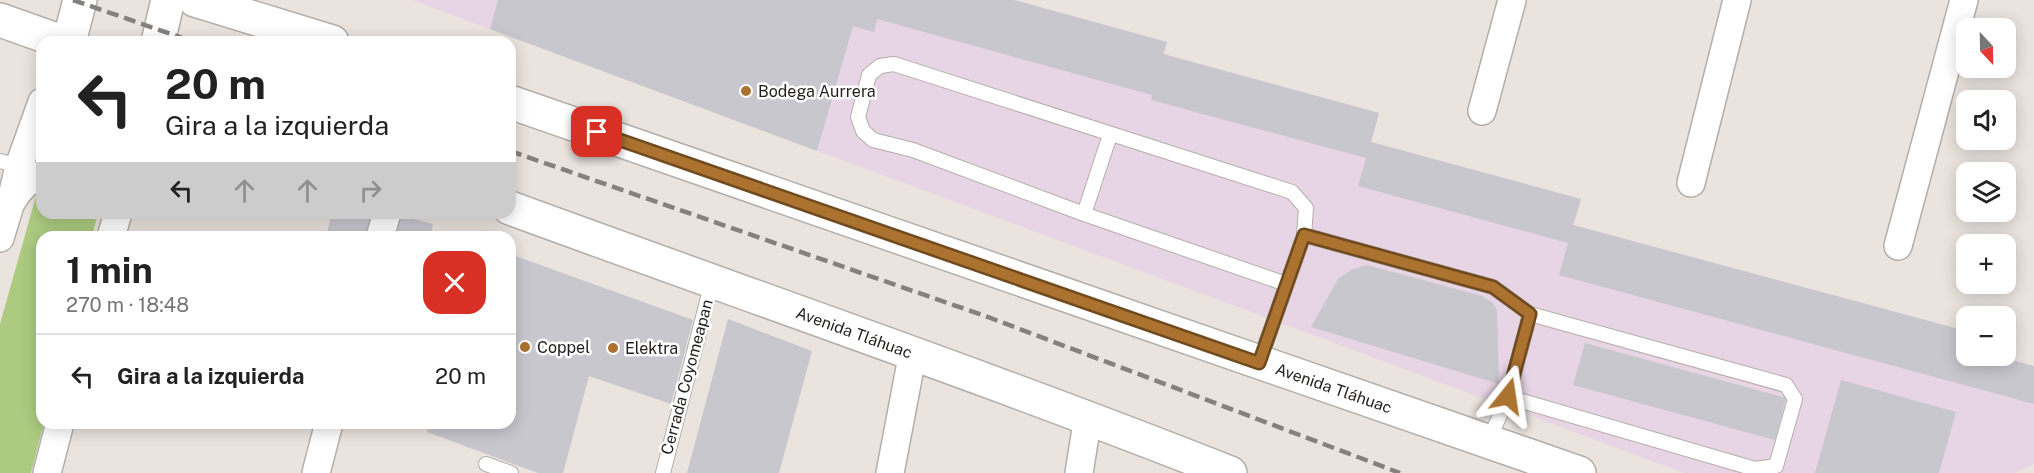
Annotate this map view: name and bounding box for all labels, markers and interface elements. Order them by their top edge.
north arrow [1956,18,2016,78]
map controls [1956,18,2016,366]
text: 20 m [165,59,266,108]
icon: left [66,60,144,138]
place label: Bodega Aurrera [758,82,876,101]
marker: Bodega Aurrera [739,84,753,98]
button: sound [1956,90,2016,150]
pin [571,106,622,157]
text: Gira a la izquierda [165,109,389,141]
icon: arrive [580,115,613,148]
button: layers [1956,162,2016,222]
icon: left [165,174,198,207]
icon: ahead [228,174,261,207]
icon: ahead [291,174,324,207]
icon: right [354,174,387,207]
button: + [1956,234,2016,294]
text: 1 min [66,249,153,291]
button: close [423,251,486,314]
text: 270 m · 18:48 [66,293,189,317]
street label: Cerrada Coyomeapan [657,297,717,457]
street label: Avenida Tláhuac [794,303,915,362]
button: − [1956,306,2016,366]
place label: Coppel [537,338,590,357]
place label: Elektra [625,339,678,358]
marker: Coppel [518,340,532,354]
marker: Elektra [606,341,620,355]
street label: Avenida Tláhuac [1273,359,1395,417]
icon: left [66,360,99,393]
text: Gira a la izquierda [117,363,304,389]
text: 20 m [435,363,486,389]
position arrow [1476,364,1540,428]

